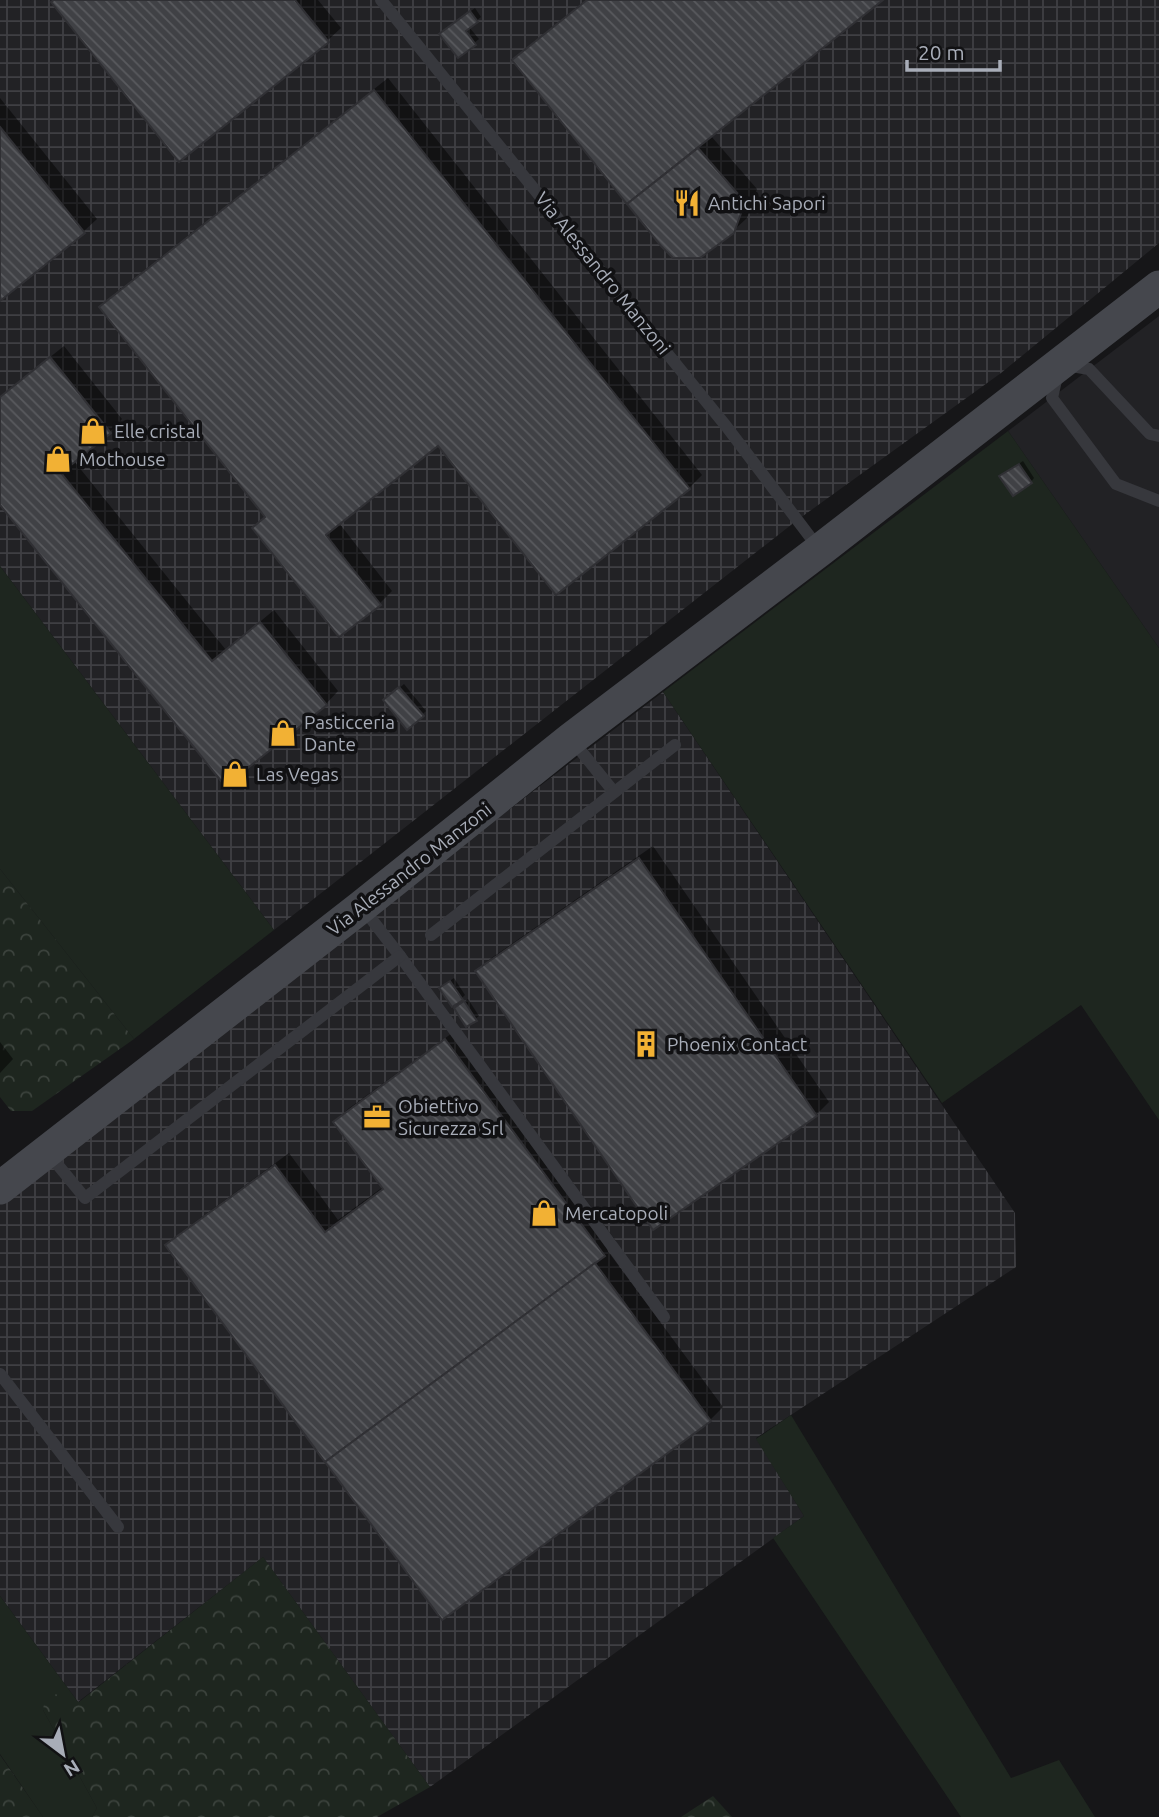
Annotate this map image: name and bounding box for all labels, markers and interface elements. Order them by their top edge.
scale bar [907,28,1000,72]
text: 20 m [918,40,965,64]
street label: Via Alessandro Manzoni [531,187,675,359]
restaurant icon: Antichi Sapori [672,188,702,218]
place label: Antichi Sapori [708,192,826,214]
shop icon: Elle cristal [78,416,108,446]
place label: Elle cristal [114,420,201,442]
shop icon: Mothouse [43,444,73,474]
place label: Mothouse [79,448,166,470]
place label: Pasticceria Dante [304,711,395,755]
shop icon: Pasticceria Dante [268,718,298,748]
shop icon: Las Vegas [220,759,250,789]
place label: Las Vegas [256,763,339,785]
street label: Via Alessandro Manzoni [322,798,496,940]
building icon: Phoenix Contact [631,1029,661,1059]
place label: Phoenix Contact [667,1033,808,1055]
place label: Obiettivo Sicurezza Srl [398,1095,504,1139]
office icon: Obiettivo Sicurezza Srl [362,1102,392,1132]
shop icon: Mercatopoli [529,1198,559,1228]
place label: Mercatopoli [565,1202,668,1224]
north arrow [28,1719,98,1789]
text: N [60,1755,84,1782]

